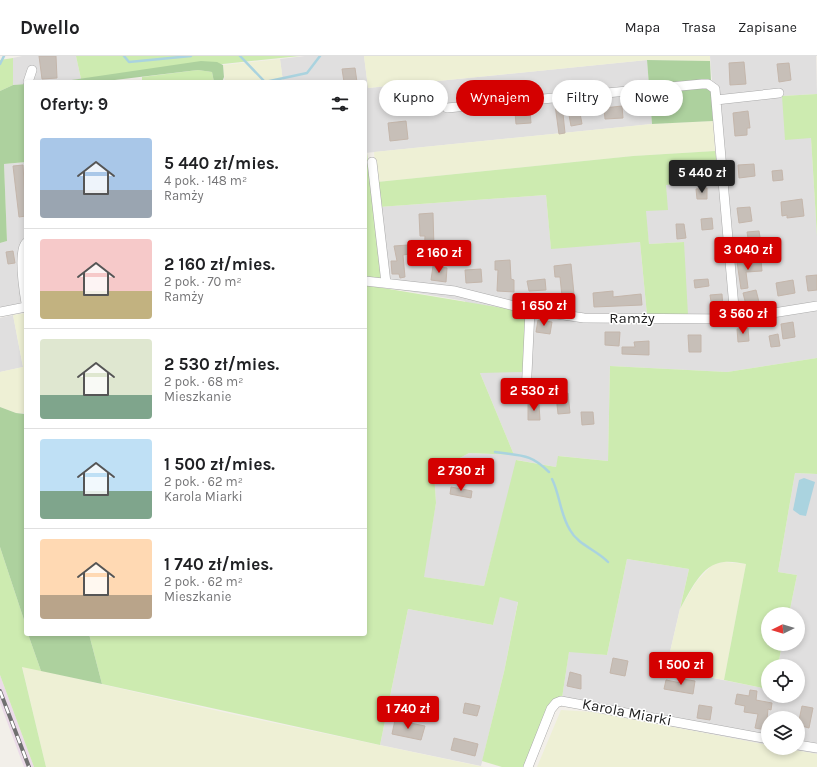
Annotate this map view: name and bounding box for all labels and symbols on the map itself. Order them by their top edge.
pin: 5 440 zł [661,160,743,194]
pin: 3 040 zł [707,237,789,271]
pin: 2 160 zł [398,240,480,274]
pin: 1 650 zł [503,293,585,327]
pin: 3 560 zł [702,301,784,335]
street label: Ramży [609,309,655,327]
pin: 2 530 zł [493,378,575,412]
pin: 2 730 zł [420,458,502,492]
north arrow [761,607,805,651]
pin: 1 500 zł [640,652,722,686]
street label: Karola Miarki [581,695,673,729]
pin: 1 740 zł [367,696,449,730]

